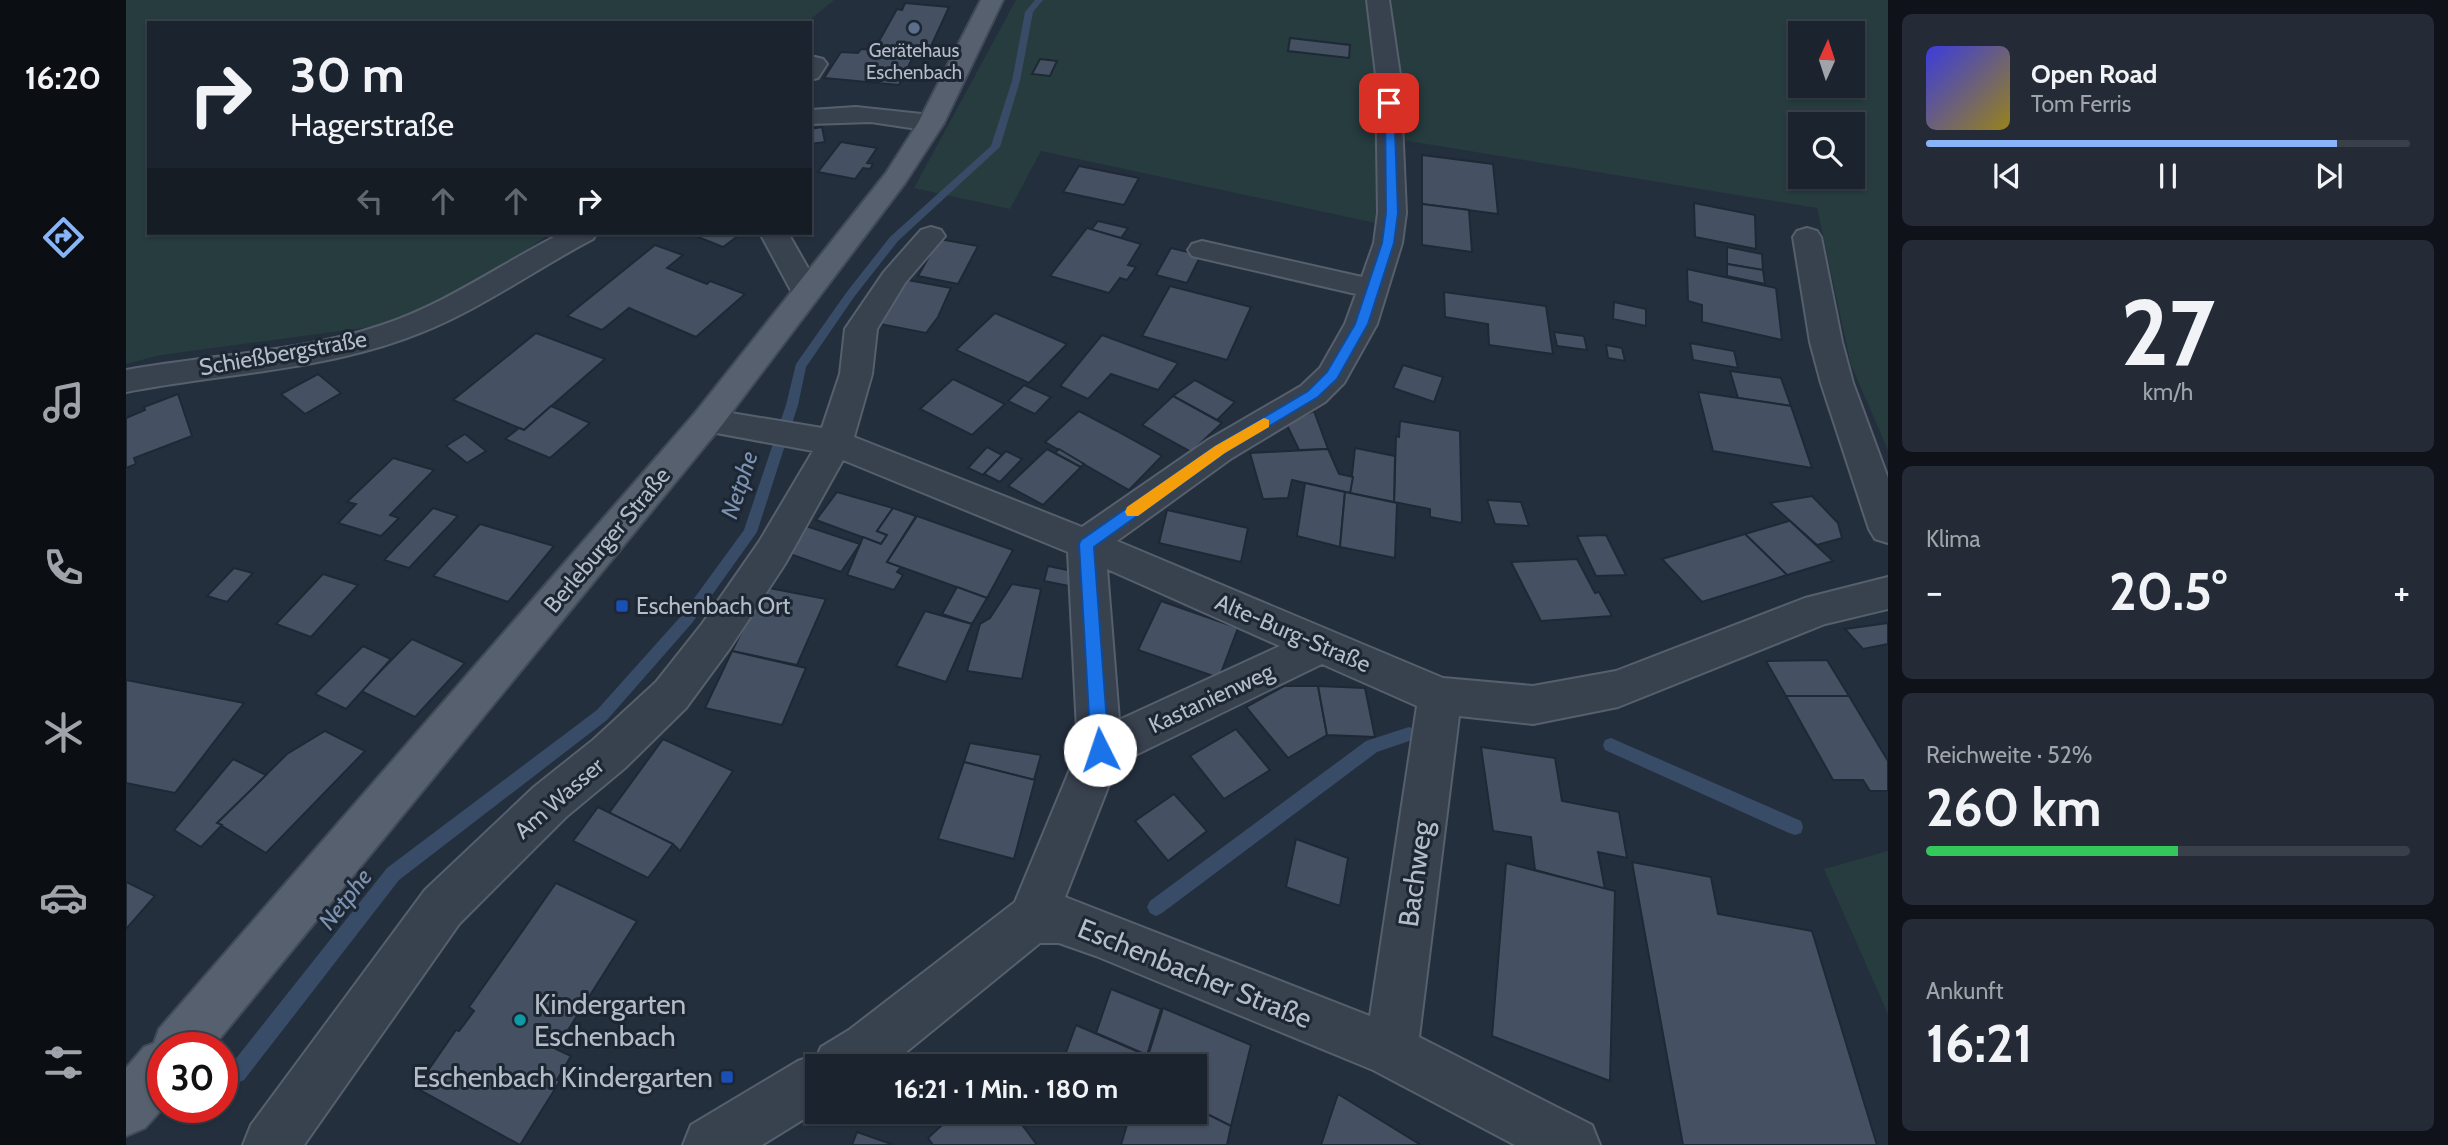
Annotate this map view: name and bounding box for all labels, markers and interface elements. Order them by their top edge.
marker: Gerätehaus Eschenbach [906,20,922,36]
north arrow [1788,21,1866,98]
map controls [1788,21,1865,189]
place label: Gerätehaus Eschenbach [866,39,962,84]
text: 30 m [290,45,405,104]
icon: right [175,49,266,140]
text: 16:20 [25,58,101,97]
text: Open Road [2031,58,2157,90]
pin [1359,73,1419,133]
icon: arrive [1370,84,1408,122]
text: Tom Ferris [2031,90,2131,118]
text: Hagerstraße [290,105,454,144]
button: search [1788,112,1865,189]
icon: previous [1988,157,2026,195]
icon: pause [2149,157,2187,195]
icon: next [2310,157,2348,195]
icon: left [351,182,389,220]
icon: ahead [424,182,462,220]
icon: ahead [497,182,535,220]
icon: right [570,182,608,220]
icon: directions [39,213,88,262]
text: 27 [2121,277,2215,388]
street label: Schießbergstraße [197,324,369,382]
icon: music [39,378,88,427]
text: km/h [2143,378,2193,406]
water label: Netphe [714,448,764,522]
street label: Berleburger Straße [538,461,676,618]
text: Klima [1926,525,1981,553]
icon: phone [39,543,88,592]
text: 20.5° [2109,560,2227,623]
text: − [1926,568,1943,615]
text: + [2393,568,2410,615]
street label: Alte-Burg-Straße [1211,588,1375,678]
place label: Eschenbach Ort [636,592,790,620]
marker: Eschenbach Ort [614,598,630,614]
street label: Kastanienweg [1144,657,1278,739]
icon: climate [39,708,88,757]
position arrow [1063,713,1137,787]
text: Reichweite · 52% [1926,741,2092,769]
street label: Am Wasser [509,751,610,844]
text: 260 km [1926,776,2102,839]
street label: Bachweg [1391,818,1439,929]
water label: Netphe [312,863,378,935]
icon: car [39,873,88,922]
street label: Eschenbacher Straße [1073,911,1317,1035]
text: Ankunft [1926,977,2004,1005]
place label: Kindergarten Eschenbach [534,987,686,1053]
marker: Kindergarten Eschenbach [512,1012,528,1028]
text: 16:21 [1926,1012,2033,1075]
speed limit sign: 30 [147,1032,238,1123]
icon: filters [39,1038,88,1087]
place label: Eschenbach Kindergarten [413,1060,713,1094]
marker: Eschenbach Kindergarten [719,1069,735,1085]
text: 16:21 · 1 Min. · 180 m [894,1073,1118,1105]

